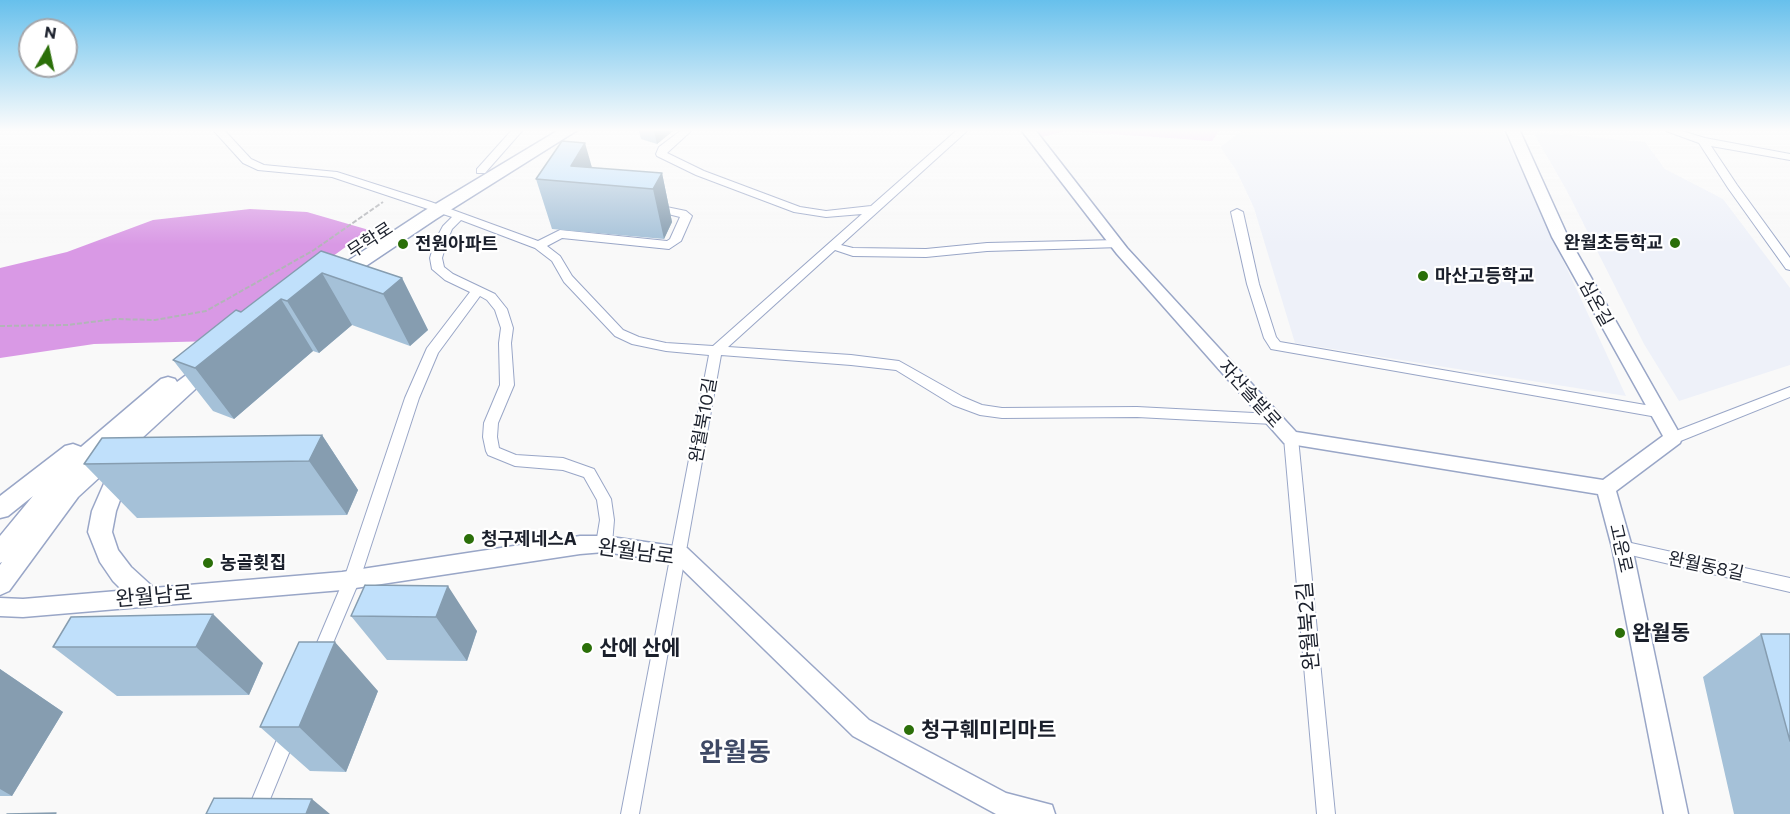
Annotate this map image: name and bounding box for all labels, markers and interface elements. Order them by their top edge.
north arrow [18,18,78,78]
text: N [43,21,58,42]
street label: 무학로 [343,217,397,263]
place label: 완월초등학교 [1564,232,1663,254]
place label: 전원아파트 [415,233,498,255]
marker: 완월초등학교 [1668,236,1682,250]
marker: 전원아파트 [396,237,410,251]
place label: 마산고등학교 [1435,265,1534,287]
marker: 마산고등학교 [1416,269,1430,283]
street label: 심온길 [1575,276,1617,330]
street label: 자산솔밭로 [1214,356,1286,432]
street label: 완월북10길 [685,376,721,464]
street label: 고운로 [1605,521,1637,575]
place label: 청구제네스A [481,528,577,550]
marker: 청구제네스A [462,532,476,546]
street label: 완월남로 [596,534,676,570]
street label: 완월동8길 [1666,547,1746,585]
place label: 농골횟집 [220,552,286,574]
marker: 농골횟집 [201,556,215,570]
street label: 완월남로 [114,580,194,612]
street label: 완월북2길 [1292,581,1324,671]
place label: 완월동 [1632,620,1690,646]
marker: 완월동 [1613,626,1627,640]
place label: 산에 산에 [599,635,680,661]
marker: 산에 산에 [580,641,594,655]
place label: 청구훼미리마트 [921,717,1056,743]
marker: 청구훼미리마트 [902,723,916,737]
district label: 완월동 [699,736,771,768]

